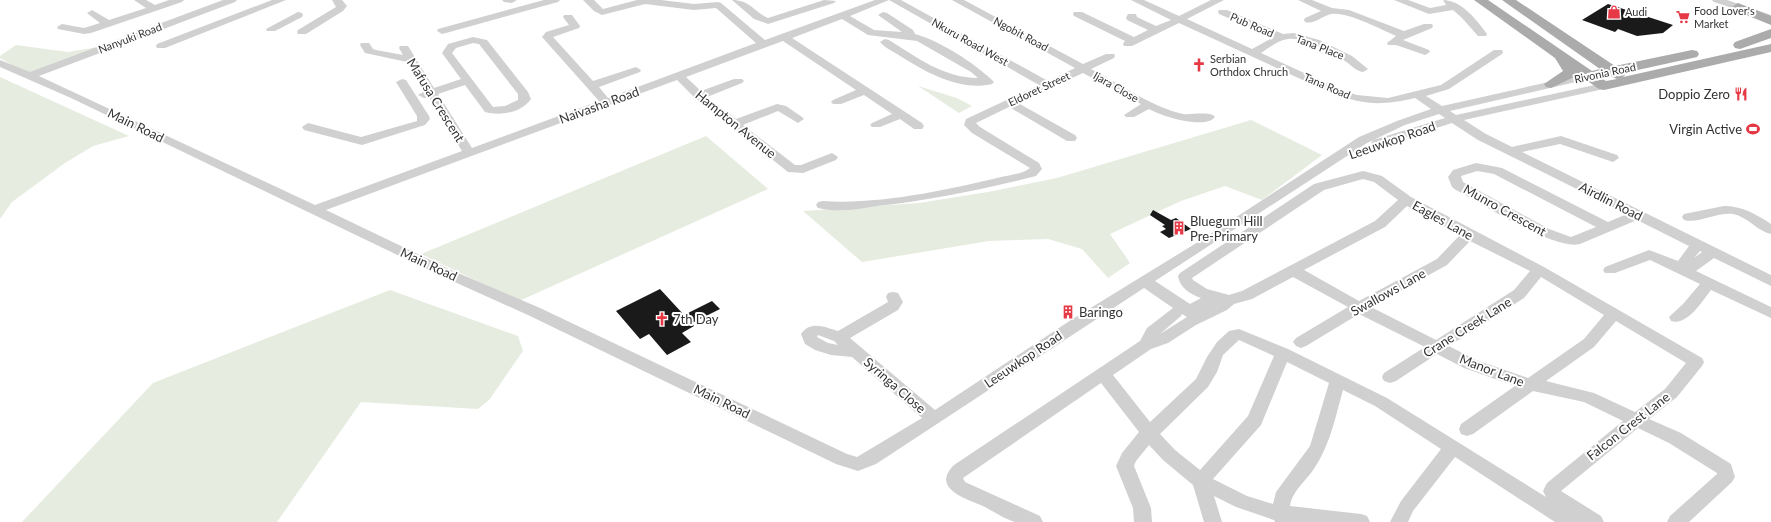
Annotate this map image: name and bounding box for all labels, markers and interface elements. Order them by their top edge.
shop icon: Audi [1606,4,1622,20]
place label: Food Lover's Market [1694,4,1755,30]
place label: Audi [1625,5,1648,18]
supermarket icon: Food Lover's Market [1675,9,1691,25]
street label: Pub Road [1228,10,1276,40]
street label: Ngobit Road [992,14,1051,53]
street label: Nkuru Road West [930,15,1011,68]
street label: Nanyuki Road [96,19,163,56]
street label: Tana Place [1294,31,1346,62]
place label: Serbian Orthdox Chruch [1210,52,1288,78]
street label: Mafusa Crescent [404,55,468,145]
church icon: Serbian Orthdox Chruch [1191,57,1207,73]
street label: Rivonia Road [1573,60,1637,85]
street label: Ijara Close [1091,68,1141,105]
street label: Eldoret Street [1006,69,1072,109]
street label: Tana Road [1302,70,1353,101]
street label: Naivasha Road [557,83,641,127]
place label: Doppio Zero [1658,86,1730,102]
restaurant icon: Doppio Zero [1733,86,1749,102]
street label: Hampton Avenue [692,87,780,162]
street label: Main Road [105,104,167,146]
street label: Leeuwkop Road [1347,118,1437,162]
place label: Virgin Active [1669,121,1742,137]
sports icon: Virgin Active [1745,121,1761,137]
street label: Airdlin Road [1577,178,1645,224]
street label: Munro Crescent [1461,181,1549,239]
street label: Eagles Lane [1410,197,1476,243]
place label: Bluegum Hill Pre-Primary [1190,213,1263,244]
building icon: Bluegum Hill Pre-Primary [1171,220,1187,236]
street label: Main Road [398,244,460,284]
street label: Swallows Lane [1348,265,1428,319]
street label: Crane Creek Lane [1420,293,1514,361]
building icon: Baringo [1060,304,1076,320]
place label: Baringo [1079,304,1123,320]
church icon: 7th Day [654,311,670,327]
place label: 7th Day [673,311,719,327]
street label: Leeuwkop Road [981,327,1065,391]
street label: Manor Lane [1457,350,1527,390]
street label: Syringa Close [861,354,929,416]
street label: Main Road [691,380,753,422]
street label: Falcon Crest Lane [1583,389,1673,463]

